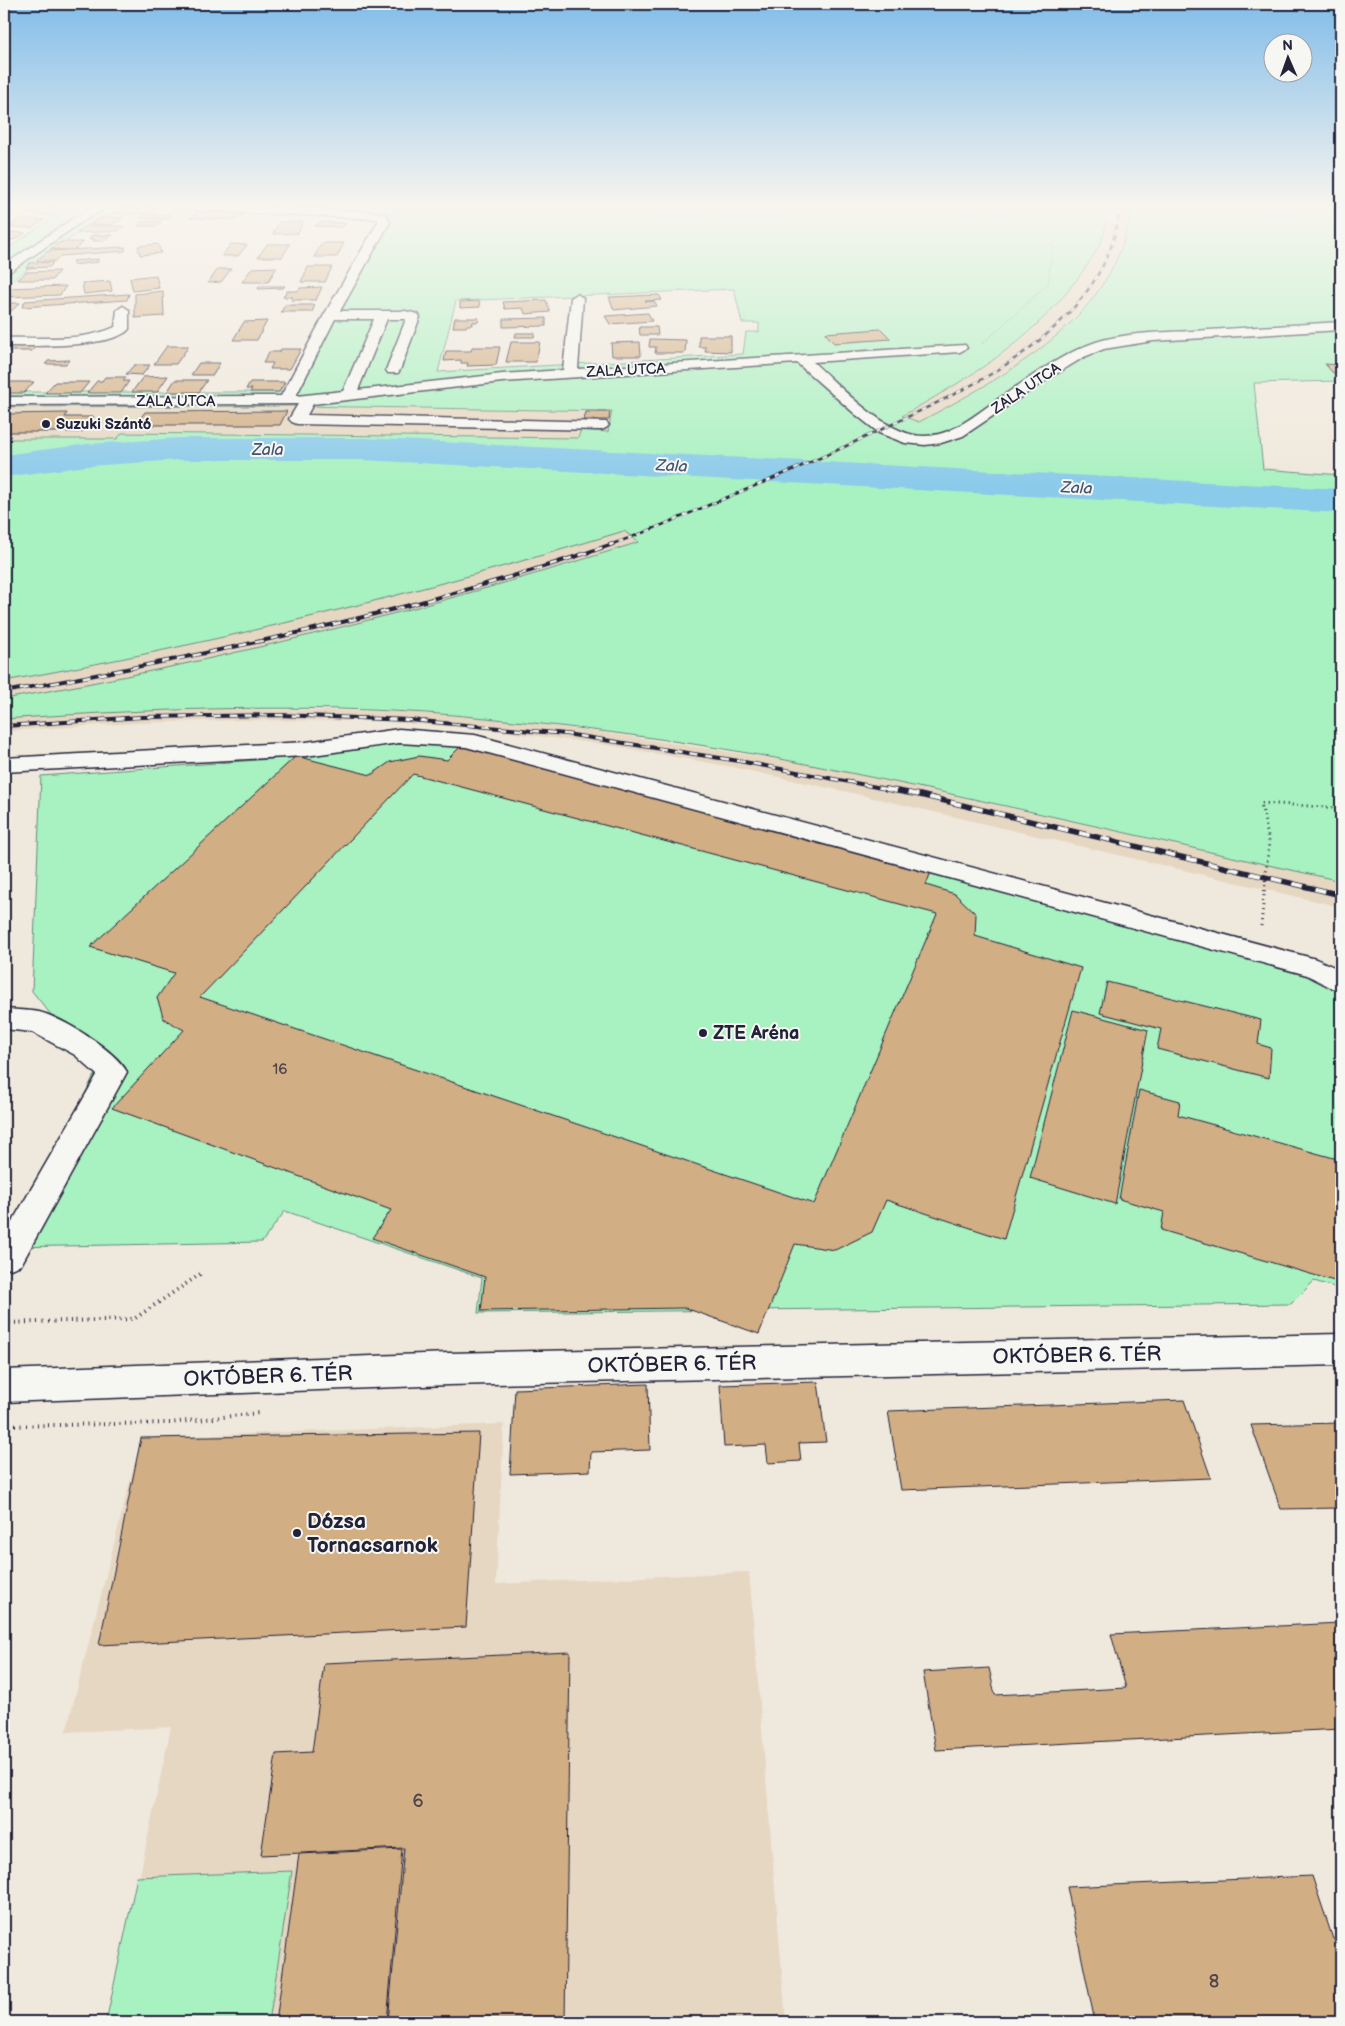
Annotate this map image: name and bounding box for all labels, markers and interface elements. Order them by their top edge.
north arrow [1262,32,1312,82]
text: N [1282,37,1293,54]
street label: ZALA UTCA [987,358,1065,419]
street label: ZALA UTCA [585,359,667,382]
street label: ZALA UTCA [135,392,216,411]
place label: Suzuki Szántó [56,415,152,434]
marker: Suzuki Szántó [40,418,52,430]
water label: Zala [251,441,284,460]
water label: Zala [655,456,688,477]
water label: Zala [1060,478,1093,499]
place label: ZTE Aréna [713,1023,799,1044]
marker: ZTE Aréna [697,1027,709,1039]
house number: 16 [273,1060,287,1079]
street label: OKTÓBER 6. TÉR [992,1342,1162,1369]
street label: OKTÓBER 6. TÉR [587,1351,757,1378]
street label: OKTÓBER 6. TÉR [183,1361,353,1392]
place label: Dózsa Tornacsarnok [307,1509,438,1558]
marker: Dózsa Tornacsarnok [291,1527,303,1539]
house number: 6 [413,1791,424,1812]
house number: 8 [1209,1971,1219,1992]

